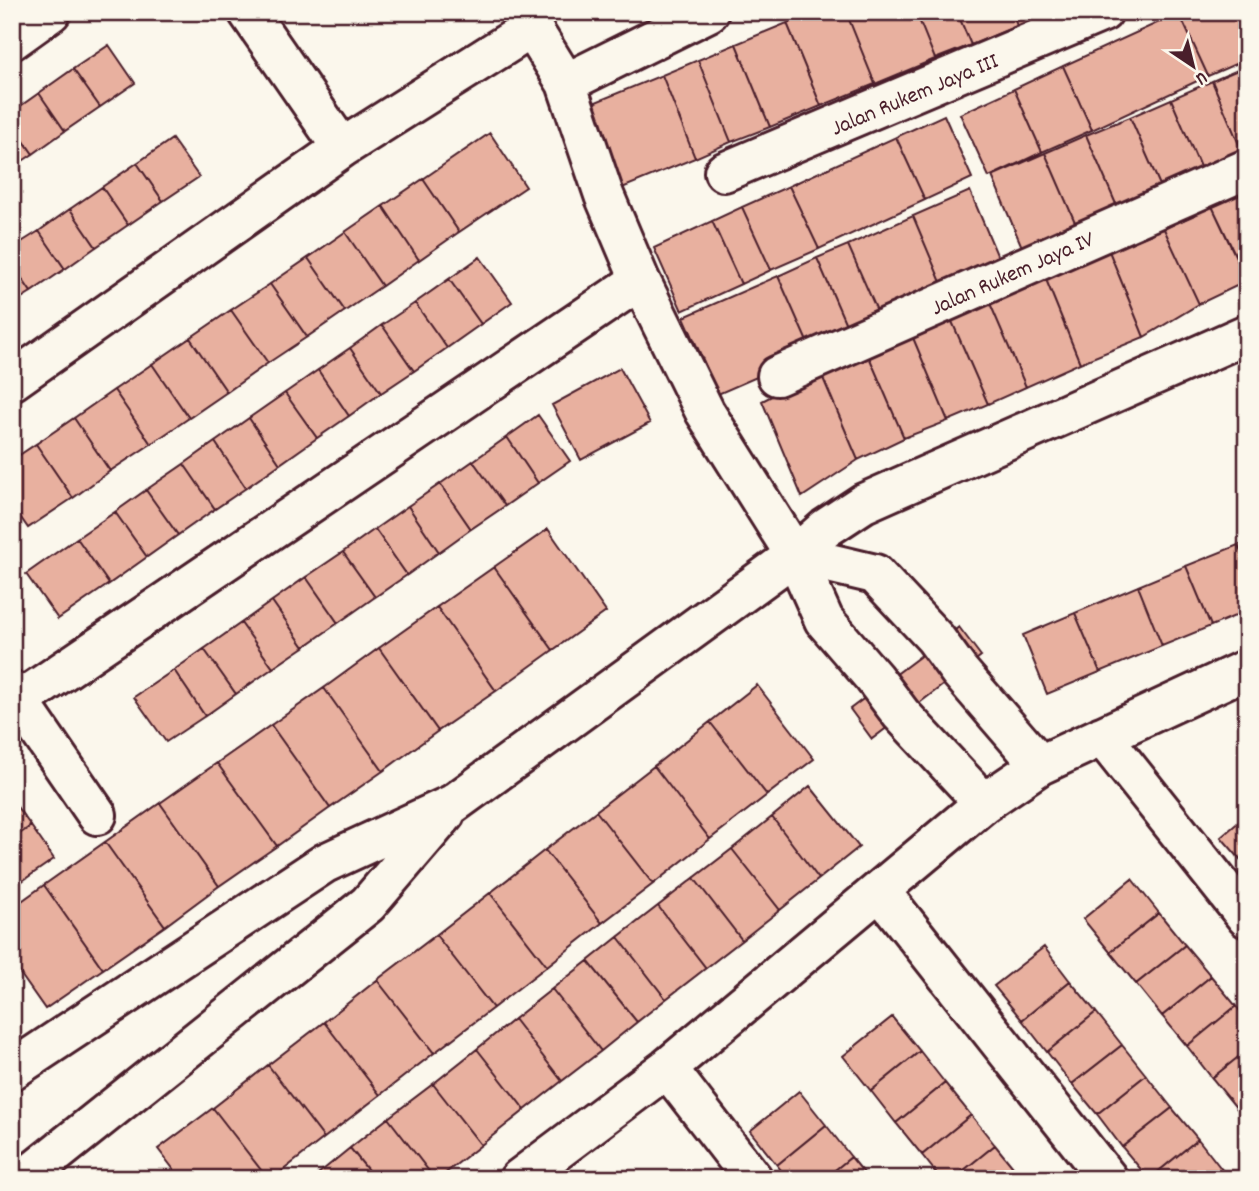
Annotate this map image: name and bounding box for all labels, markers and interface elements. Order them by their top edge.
north arrow [1158,32,1228,102]
street label: Jalan Rukem Jaya III [827,46,1004,146]
text: U [1189,63,1212,91]
street label: Jalan Rukem Jaya IV [926,224,1100,326]

